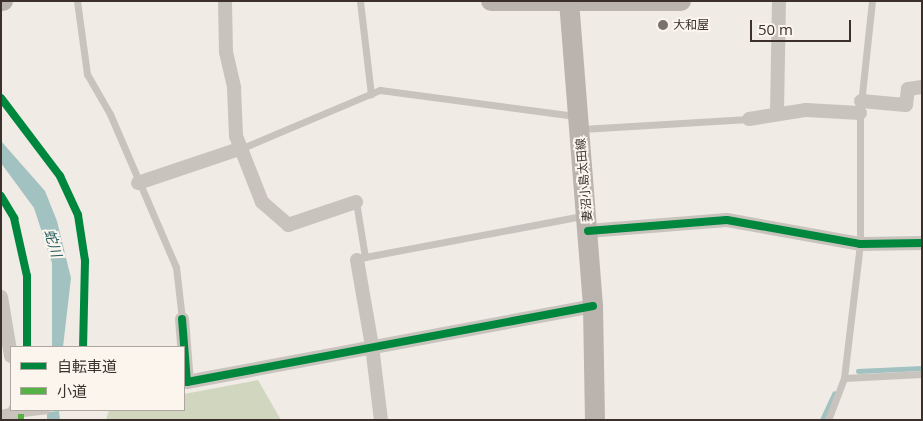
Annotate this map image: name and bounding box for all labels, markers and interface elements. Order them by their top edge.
scale bar [753,10,854,42]
place label: 大和屋 [673,18,709,32]
marker: 大和屋 [657,19,669,31]
text: 50 m [758,19,793,39]
street label: 妻沼小島太田線 [573,138,595,222]
water label: 蛇川 [41,227,65,259]
legend [10,346,185,411]
text: 自転車道 [57,356,117,376]
text: 小道 [57,381,87,401]

